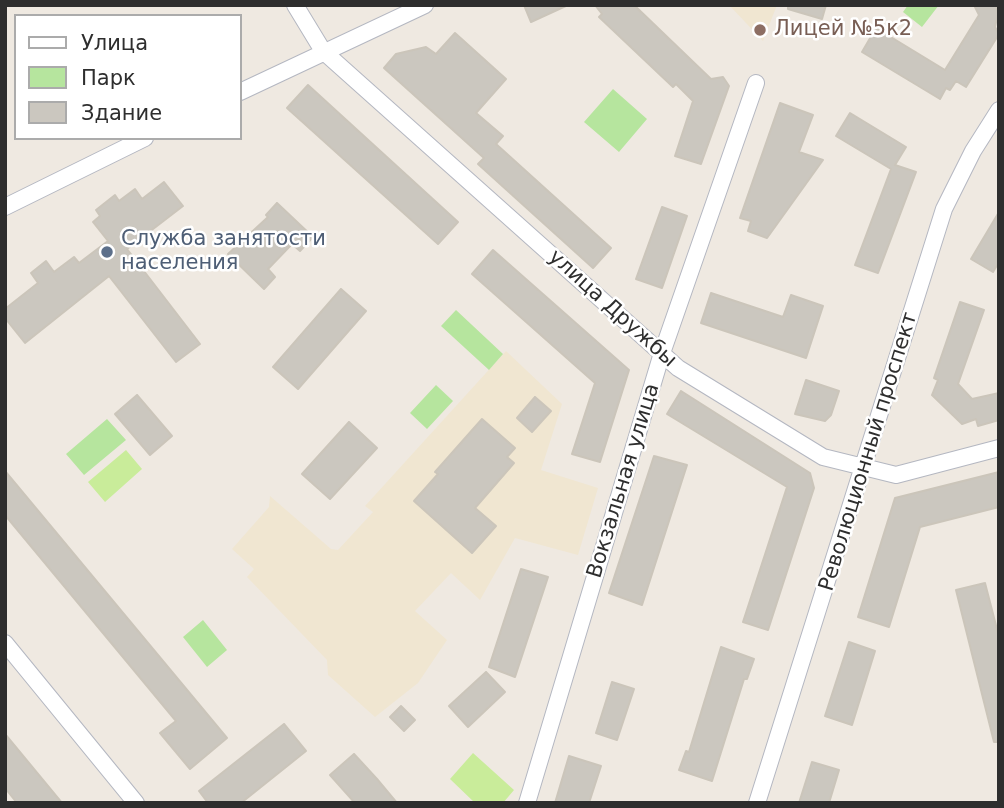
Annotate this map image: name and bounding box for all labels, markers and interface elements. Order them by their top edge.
legend [14,14,242,140]
place label: Лицей №5к2 [774,17,912,43]
marker: Лицей №5к2 [752,22,768,38]
text: Улица [81,31,148,55]
text: Парк [81,66,136,90]
text: Здание [81,101,162,125]
place label: Служба занятости населения [121,227,326,277]
marker: Служба занятости населения [99,244,115,260]
street label: улица Дружбы [543,245,681,373]
street label: Революционный проспект [815,310,923,594]
street label: Вокзальная улица [582,381,666,581]

